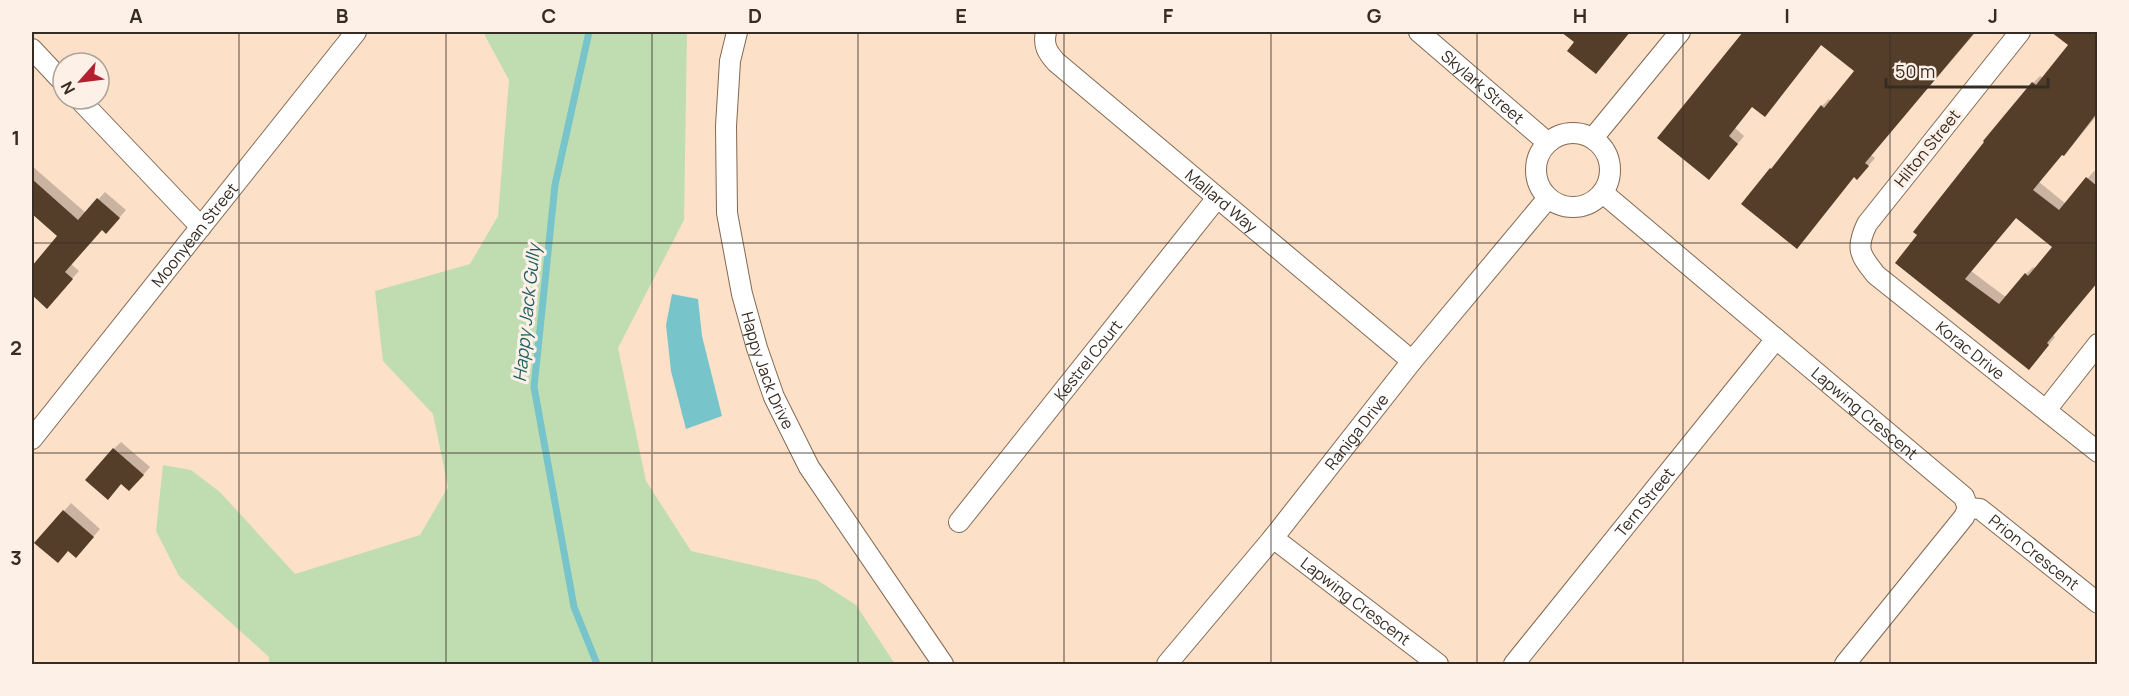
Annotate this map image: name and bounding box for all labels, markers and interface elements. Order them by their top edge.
text: A [129,2,143,29]
text: B [336,2,349,29]
text: C [542,2,556,29]
text: D [748,2,762,29]
text: E [955,2,967,29]
text: F [1163,2,1174,29]
text: G [1367,2,1382,29]
text: H [1573,2,1587,29]
text: I [1784,2,1790,29]
text: J [1988,2,1998,29]
street label: Skylark Street [1437,45,1529,129]
north arrow [51,51,111,111]
scale bar [1886,51,2048,89]
text: 50 m [1895,59,1935,83]
text: N [55,78,80,98]
street label: Hilton Street [1889,105,1965,191]
text: 1 [12,124,20,151]
street label: Mallard Way [1180,164,1262,238]
street label: Moonyean Street [146,178,243,292]
water label: Happy Jack Gully [507,240,545,383]
street label: Happy Jack Drive [736,309,799,433]
street label: Kestrel Court [1049,315,1127,405]
street label: Korac Drive [1931,316,2009,385]
text: 2 [10,334,22,361]
street label: Lapwing Crescent [1807,362,1923,465]
street label: Raniga Drive [1320,389,1393,474]
street label: Tern Street [1610,463,1679,541]
street label: Prion Crescent [1984,509,2084,595]
text: 3 [10,544,22,571]
street label: Lapwing Crescent [1296,552,1415,650]

